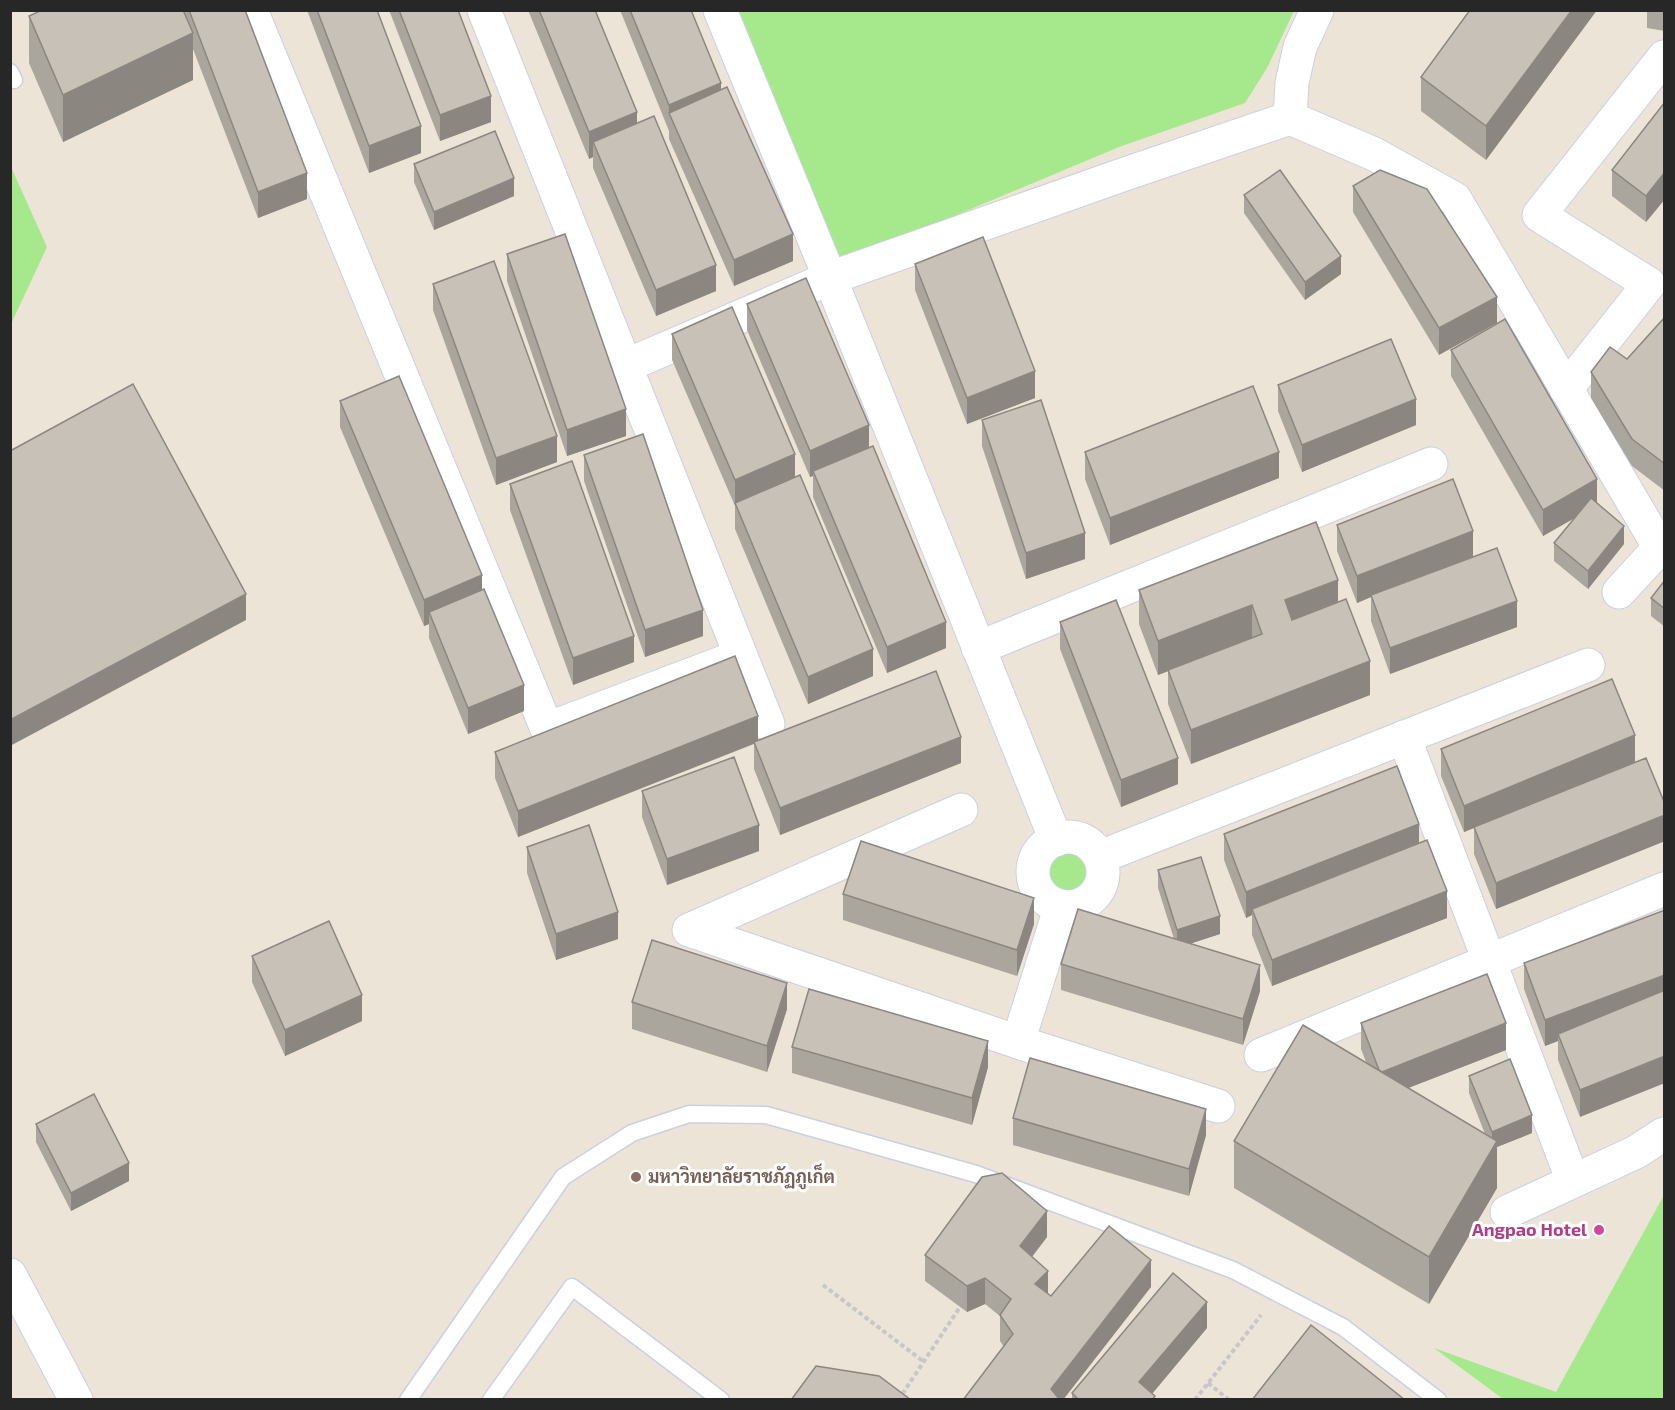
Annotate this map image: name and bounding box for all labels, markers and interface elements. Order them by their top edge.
place label: มหาวิทยาลัยราชภัฏภูเก็ต [648,1163,835,1190]
marker: มหาวิทยาลัยราชภัฏภูเก็ต [629,1170,643,1184]
place label: Angpao Hotel [1472,1218,1587,1240]
marker: Angpao Hotel [1592,1223,1606,1237]

